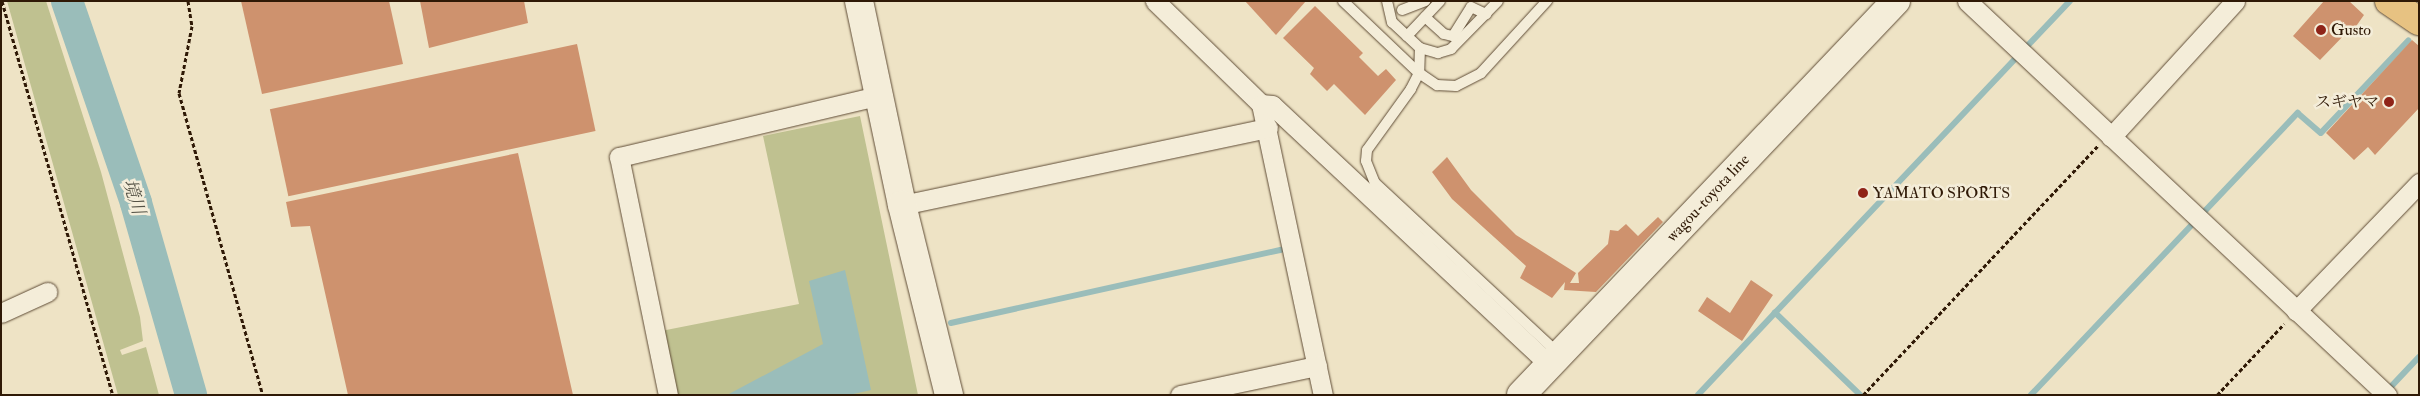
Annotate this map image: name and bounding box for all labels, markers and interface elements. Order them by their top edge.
place label: Gusto [2331,20,2371,40]
marker: Gusto [2315,24,2327,36]
place label: スギヤマ [2315,92,2379,112]
marker: スギヤマ [2383,96,2395,108]
street label: wagou-toyota line [1662,150,1754,246]
water label: 境川 [117,177,149,217]
place label: YAMATO SPORTS [1873,183,2010,203]
marker: YAMATO SPORTS [1857,187,1869,199]

